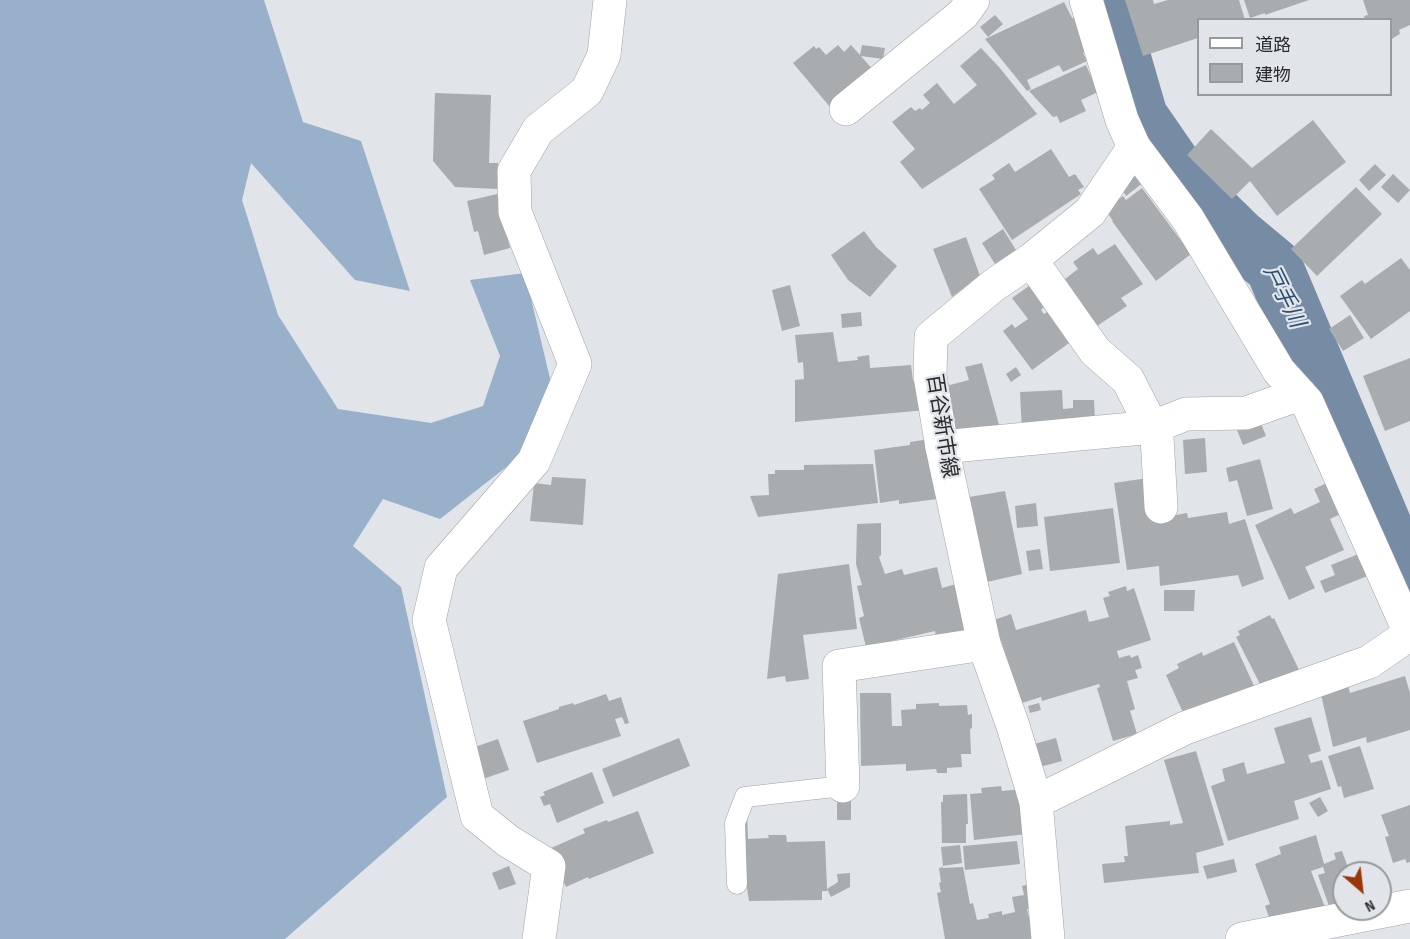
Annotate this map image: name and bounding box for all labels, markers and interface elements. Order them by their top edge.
legend [1197,18,1392,96]
text: 道路 [1255,35,1291,56]
text: 建物 [1255,65,1291,86]
water label: 戸手川 [1257,262,1309,332]
street label: 百谷新市線 [920,372,962,480]
north arrow [1332,861,1392,921]
text: N [1362,895,1378,916]

